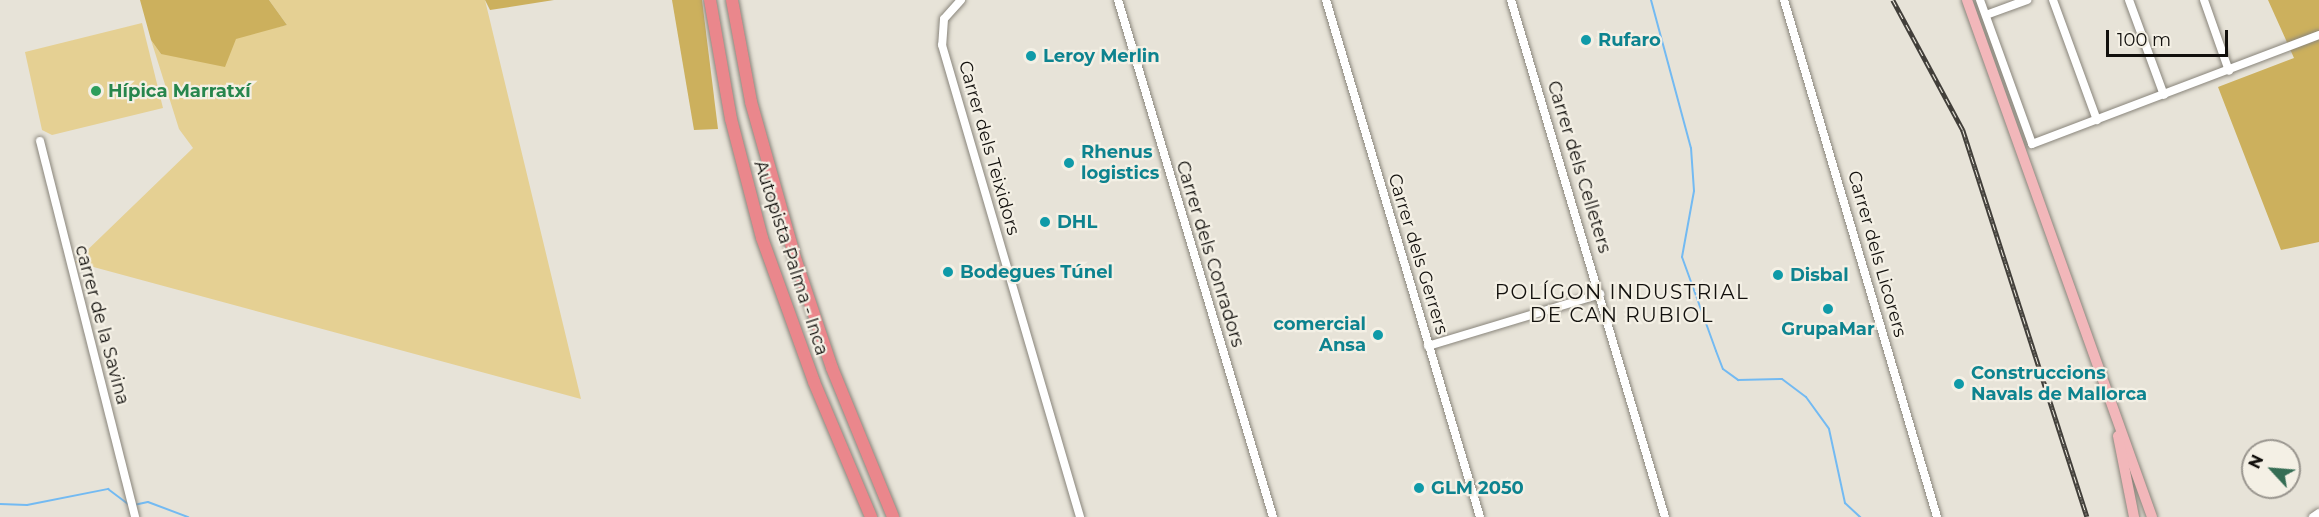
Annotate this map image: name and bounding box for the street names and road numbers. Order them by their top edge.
street label: Carrer dels Teixidors [954,58,1024,238]
street label: Carrer dels Celleters [1542,78,1616,256]
street label: Autopista Palma - Inca [749,158,833,358]
street label: Carrer dels Conradors [1171,158,1249,350]
street label: Carrer dels Licorers [1843,168,1911,340]
street label: Carrer dels Gerrers [1383,171,1453,337]
street label: carrer de la Savina [70,243,134,407]

